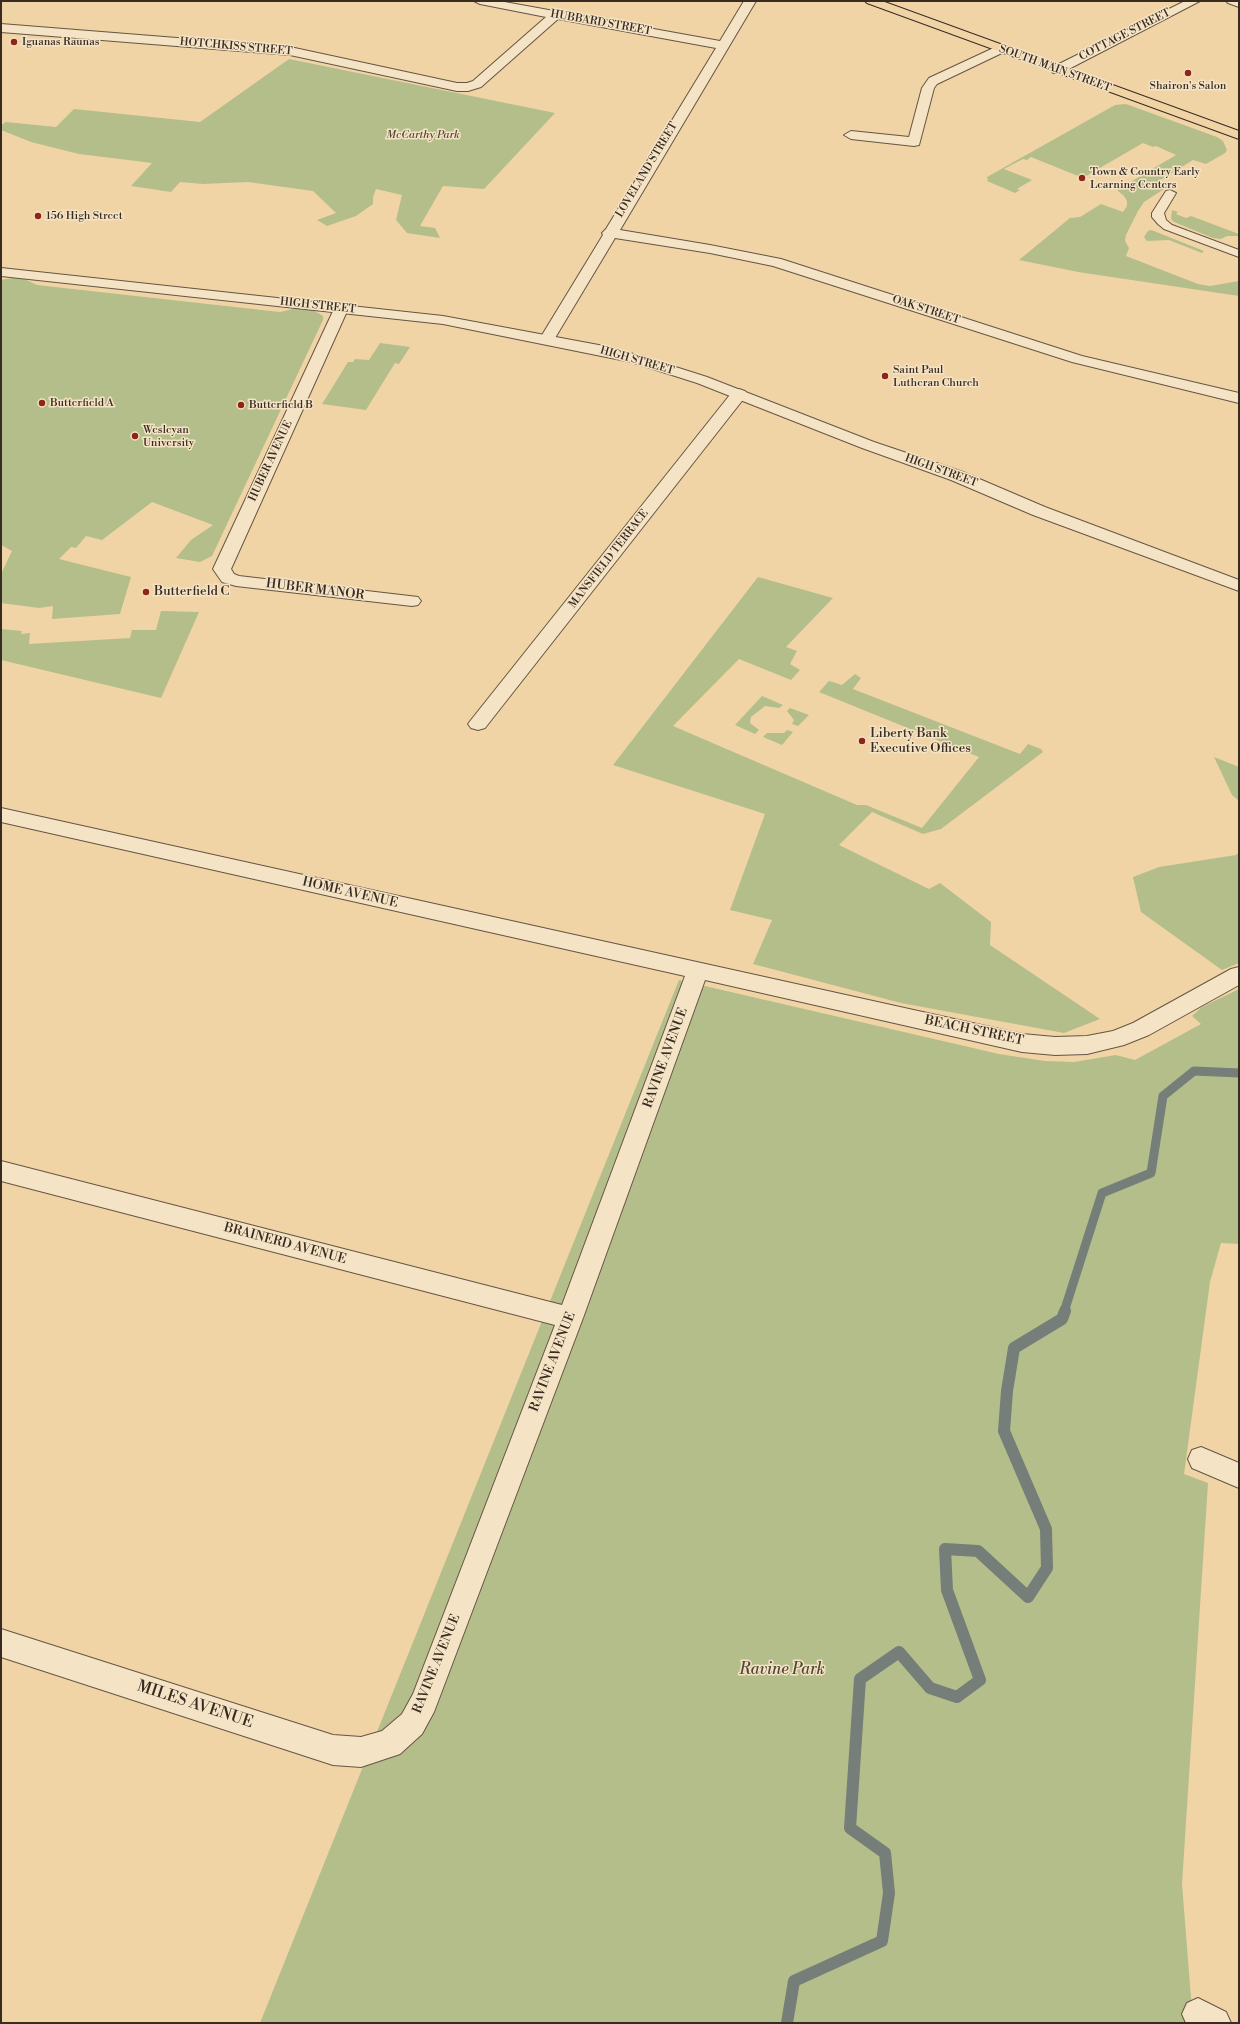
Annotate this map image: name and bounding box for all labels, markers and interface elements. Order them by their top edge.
street label: COTTAGE STREET [1077,6,1173,64]
street label: HUBBARD STREET [549,8,653,38]
place label: Iguanas Raunas [22,35,100,49]
street label: HOTCHKISS STREET [179,35,293,59]
marker: Iguanas Raunas [9,37,19,47]
street label: SOUTH MAIN STREET [997,43,1113,95]
marker: Shairon's Salon [1183,68,1193,78]
place label: Shairon's Salon [1150,79,1226,93]
street label: LOVELAND STREET [613,120,681,220]
park label: McCarthy Park [386,128,460,142]
place label: Town & Country Early Learning Centers [1090,165,1200,191]
marker: Town & Country Early Learning Centers [1077,173,1087,183]
place label: 156 High Street [46,209,123,223]
marker: 156 High Street [33,211,43,221]
street label: OAK STREET [891,293,961,327]
street label: HIGH STREET [279,295,357,317]
street label: HIGH STREET [598,344,676,378]
place label: Saint Paul Lutheran Church [893,363,979,389]
marker: Saint Paul Lutheran Church [880,371,890,381]
place label: Butterfield A [50,396,114,410]
marker: Butterfield A [37,398,47,408]
place label: Butterfield B [249,398,313,412]
marker: Butterfield B [236,400,246,410]
street label: HUBER AVENUE [246,418,296,504]
place label: Wesleyan University [143,423,194,449]
marker: Wesleyan University [130,431,140,441]
street label: HIGH STREET [903,452,979,490]
street label: MANSFIELD TERRACE [566,507,652,611]
street label: HUBER MANOR [265,576,365,604]
place label: Butterfield C [154,584,230,600]
marker: Butterfield C [141,587,151,597]
place label: Liberty Bank Executive Offices [870,726,971,757]
marker: Liberty Bank Executive Offices [857,736,867,746]
street label: HOME AVENUE [301,874,399,912]
street label: RAVINE AVENUE [641,1006,691,1110]
street label: BEACH STREET [923,1013,1025,1049]
street label: BRAINERD AVENUE [222,1220,348,1268]
street label: RAVINE AVENUE [527,1310,579,1414]
street label: RAVINE AVENUE [410,1612,464,1716]
park label: Ravine Park [739,1660,825,1680]
street label: MILES AVENUE [135,1677,255,1733]

